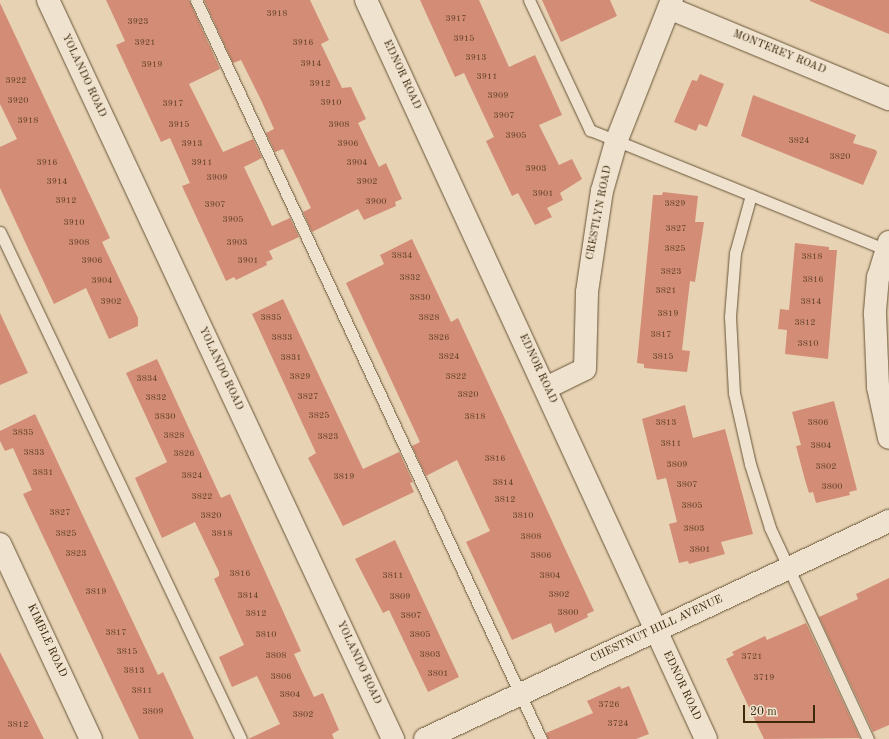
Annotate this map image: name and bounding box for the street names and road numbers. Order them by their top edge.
street label: MONTEREY ROAD [730,28,828,78]
street label: YOLANDO ROAD [58,32,108,120]
street label: EDNOR ROAD [379,38,423,112]
street label: CRESTLYN ROAD [584,165,616,261]
street label: YOLANDO ROAD [195,325,245,413]
street label: EDNOR ROAD [515,332,559,406]
street label: CHESTNUT HILL AVENUE [589,593,725,667]
street label: KIMBLE ROAD [23,602,69,680]
street label: YOLANDO ROAD [333,619,383,707]
street label: EDNOR ROAD [659,649,703,723]

